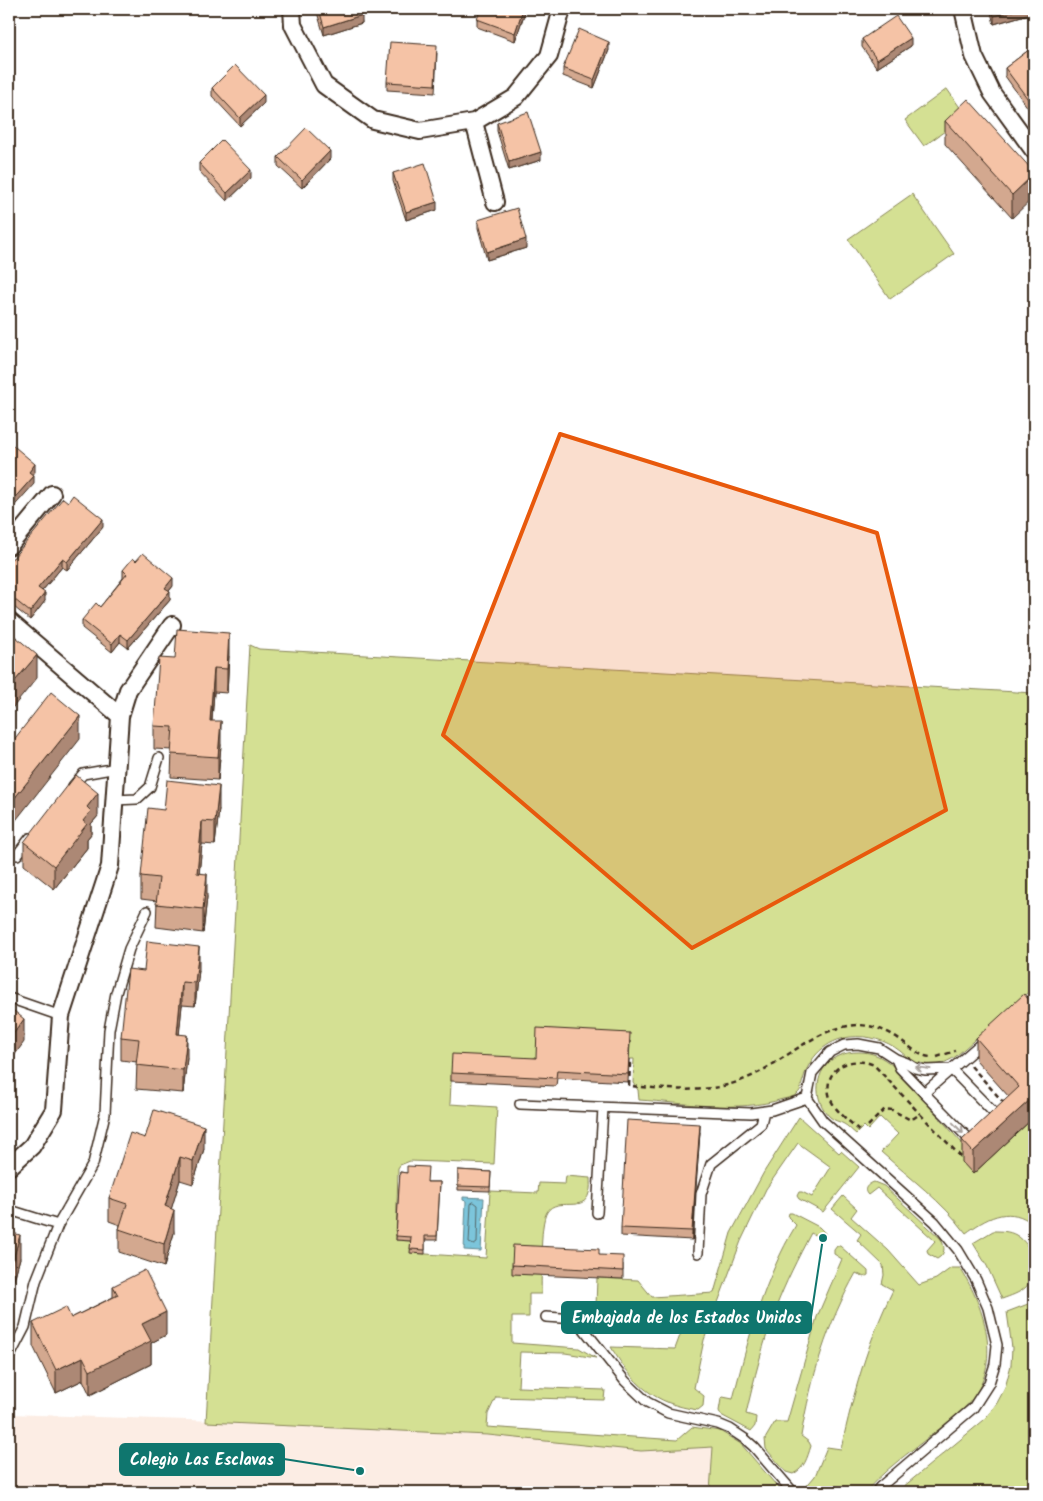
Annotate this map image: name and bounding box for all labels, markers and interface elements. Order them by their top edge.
one-way arrow [915,1063,931,1073]
one-way arrow [952,1122,964,1134]
callout: Embajada de los Estados Unidos [562,1302,811,1333]
text: Embajada de los Estados Unidos [572,1306,802,1331]
callout: Colegio Las Esclavas [120,1444,284,1475]
text: Colegio Las Esclavas [130,1448,275,1473]

